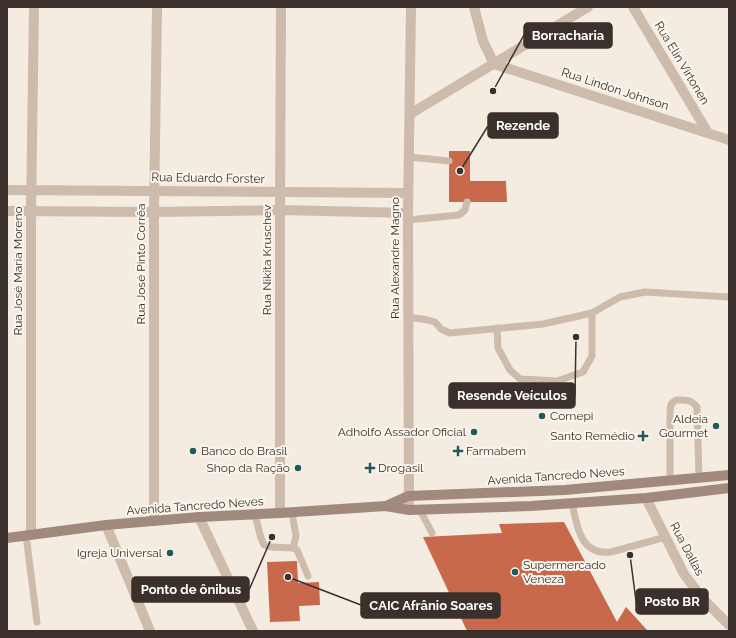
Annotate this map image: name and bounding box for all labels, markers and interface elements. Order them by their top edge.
street label: Rua Elin Virtonen [652,19,712,107]
callout: Borracharia [524,23,612,48]
text: Borracharia [532,28,605,43]
street label: Rua Lindon Johnson [560,65,670,113]
callout: Rezende [488,113,558,138]
text: Rezende [496,118,550,133]
street label: Rua Eduardo Forster [151,170,266,186]
street label: Rua Alexandre Magno [388,197,402,319]
street label: Rua José Pinto Corrêa [134,203,148,325]
street label: Rua Nikita Kruschev [260,204,274,315]
street label: Rua José Maria Moreno [11,206,25,336]
callout: Resende Veículos [449,383,575,408]
text: Resende Veículos [457,388,568,403]
place label: Comepi [550,409,593,423]
marker: Comepi [537,411,547,421]
place label: Aldeia Gourmet [659,412,708,440]
marker: Aldeia Gourmet [711,421,721,431]
place label: Adholfo Assador Oficial [338,425,467,439]
marker: Adholfo Assador Oficial [469,427,479,437]
place label: Santo Remédio [550,429,635,443]
marker: Santo Remédio [638,431,648,441]
place label: Banco do Brasil [201,444,288,458]
place label: Farmabem [466,444,526,458]
marker: Banco do Brasil [188,446,198,456]
marker: Farmabem [453,446,463,456]
place label: Shop da Ração [206,461,290,475]
place label: Drogasil [378,461,424,475]
marker: Shop da Ração [293,463,303,473]
marker: Drogasil [365,463,375,473]
street label: Avenida Tancredo Neves [487,464,625,488]
street label: Avenida Tancredo Neves [126,494,264,518]
street label: Rua Dallas [667,520,707,578]
place label: Igreja Universal [77,546,163,560]
marker: Igreja Universal [165,548,175,558]
place label: Supermercado Veneza [523,558,606,586]
marker: Supermercado Veneza [510,567,520,577]
callout: Ponto de ônibus [132,577,249,602]
text: Ponto de ônibus [141,582,242,597]
callout: Posto BR [636,589,708,614]
callout: CAIC Afrânio Soares [361,593,500,618]
text: Posto BR [644,594,700,609]
text: CAIC Afrânio Soares [369,598,493,613]

